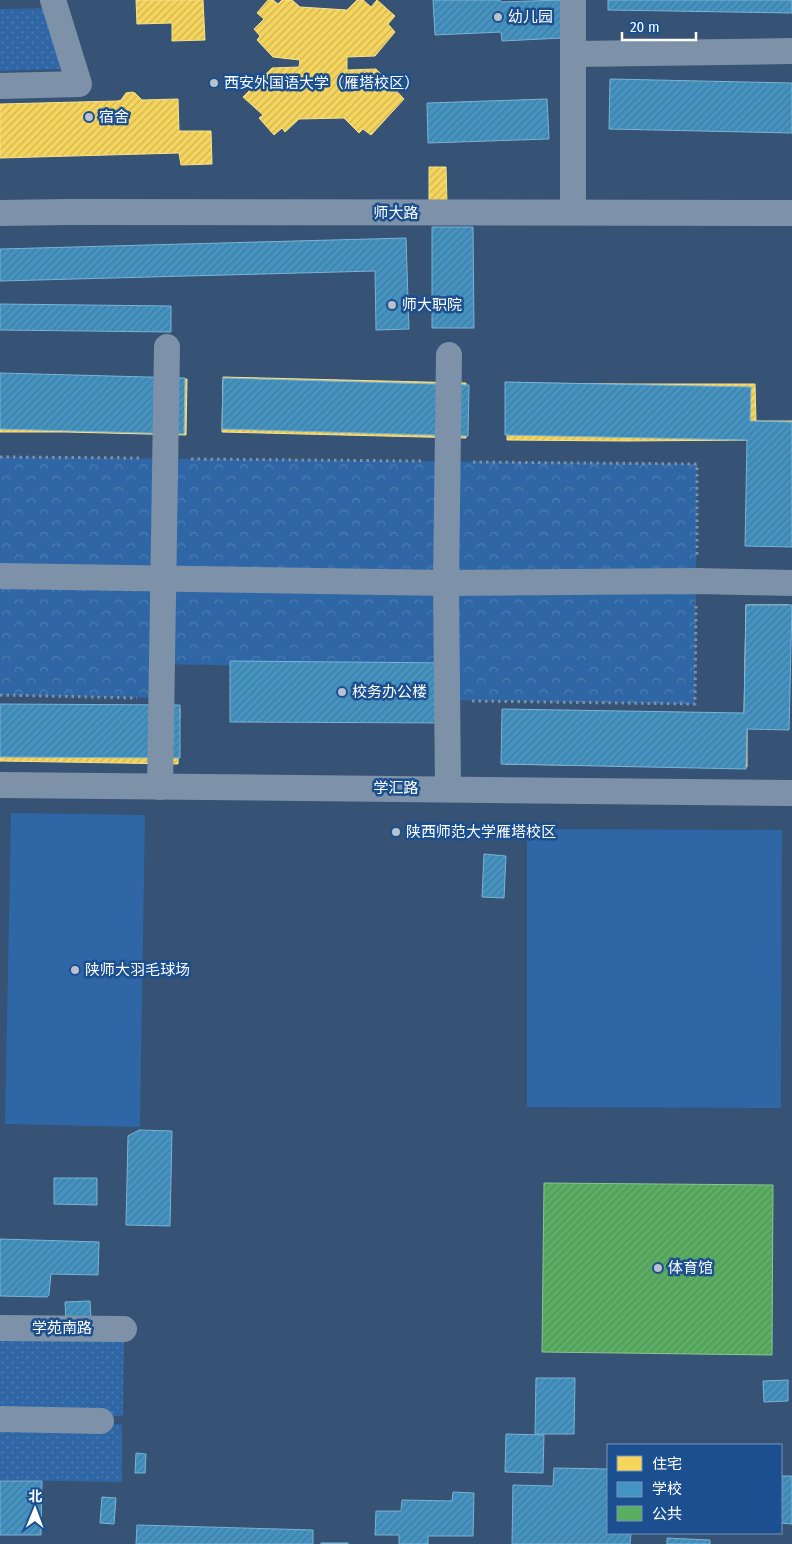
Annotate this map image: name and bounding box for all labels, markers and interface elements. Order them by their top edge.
place label: 幼儿园 [508,8,553,26]
scale bar [622,10,696,42]
marker: 幼儿园 [492,11,504,23]
text: 20 m [630,18,660,36]
place label: 西安外国语大学（雁塔校区） [224,74,419,92]
marker: 西安外国语大学（雁塔校区） [208,77,220,89]
place label: 宿舍 [99,108,129,126]
marker: 宿舍 [83,111,95,123]
street label: 师大路 [373,204,419,222]
place label: 师大职院 [402,296,462,314]
marker: 师大职院 [386,299,398,311]
place label: 校务办公楼 [352,683,427,701]
marker: 校务办公楼 [336,686,348,698]
street label: 学汇路 [373,779,419,797]
place label: 陕西师范大学雁塔校区 [406,823,556,841]
marker: 陕西师范大学雁塔校区 [390,826,402,838]
place label: 陕师大羽毛球场 [85,961,190,979]
marker: 陕师大羽毛球场 [69,964,81,976]
place label: 体育馆 [668,1259,713,1277]
marker: 体育馆 [652,1262,664,1274]
street label: 学苑南路 [32,1319,92,1337]
legend [607,1444,782,1534]
text: 住宅 [652,1455,682,1473]
text: 学校 [652,1480,682,1498]
north arrow [10,1484,60,1534]
text: 北 [28,1488,42,1505]
text: 公共 [652,1505,682,1523]

